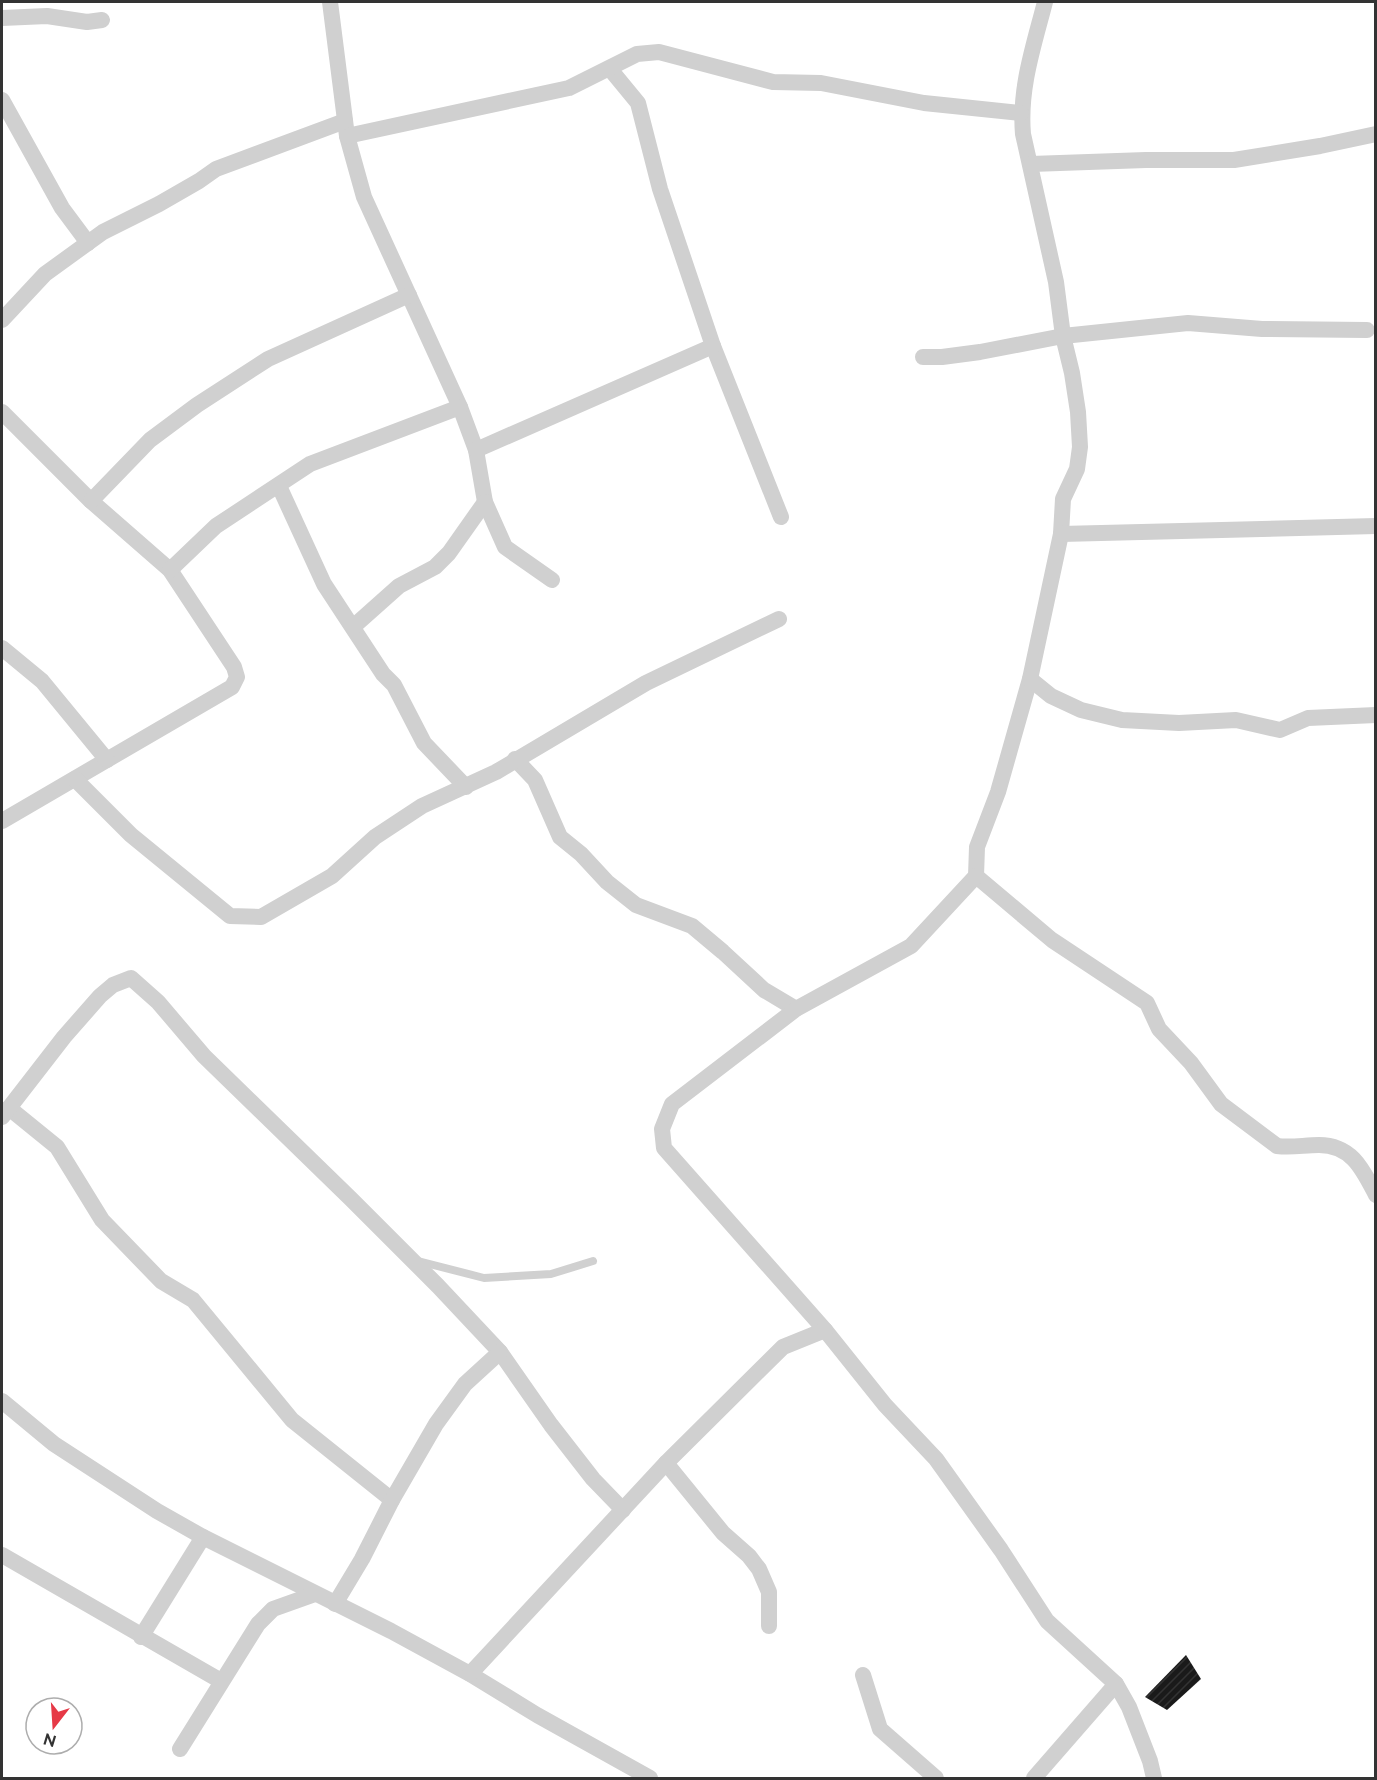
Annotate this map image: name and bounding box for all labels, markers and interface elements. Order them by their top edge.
north arrow [24,1696,84,1756]
text: N [41,1729,58,1751]

